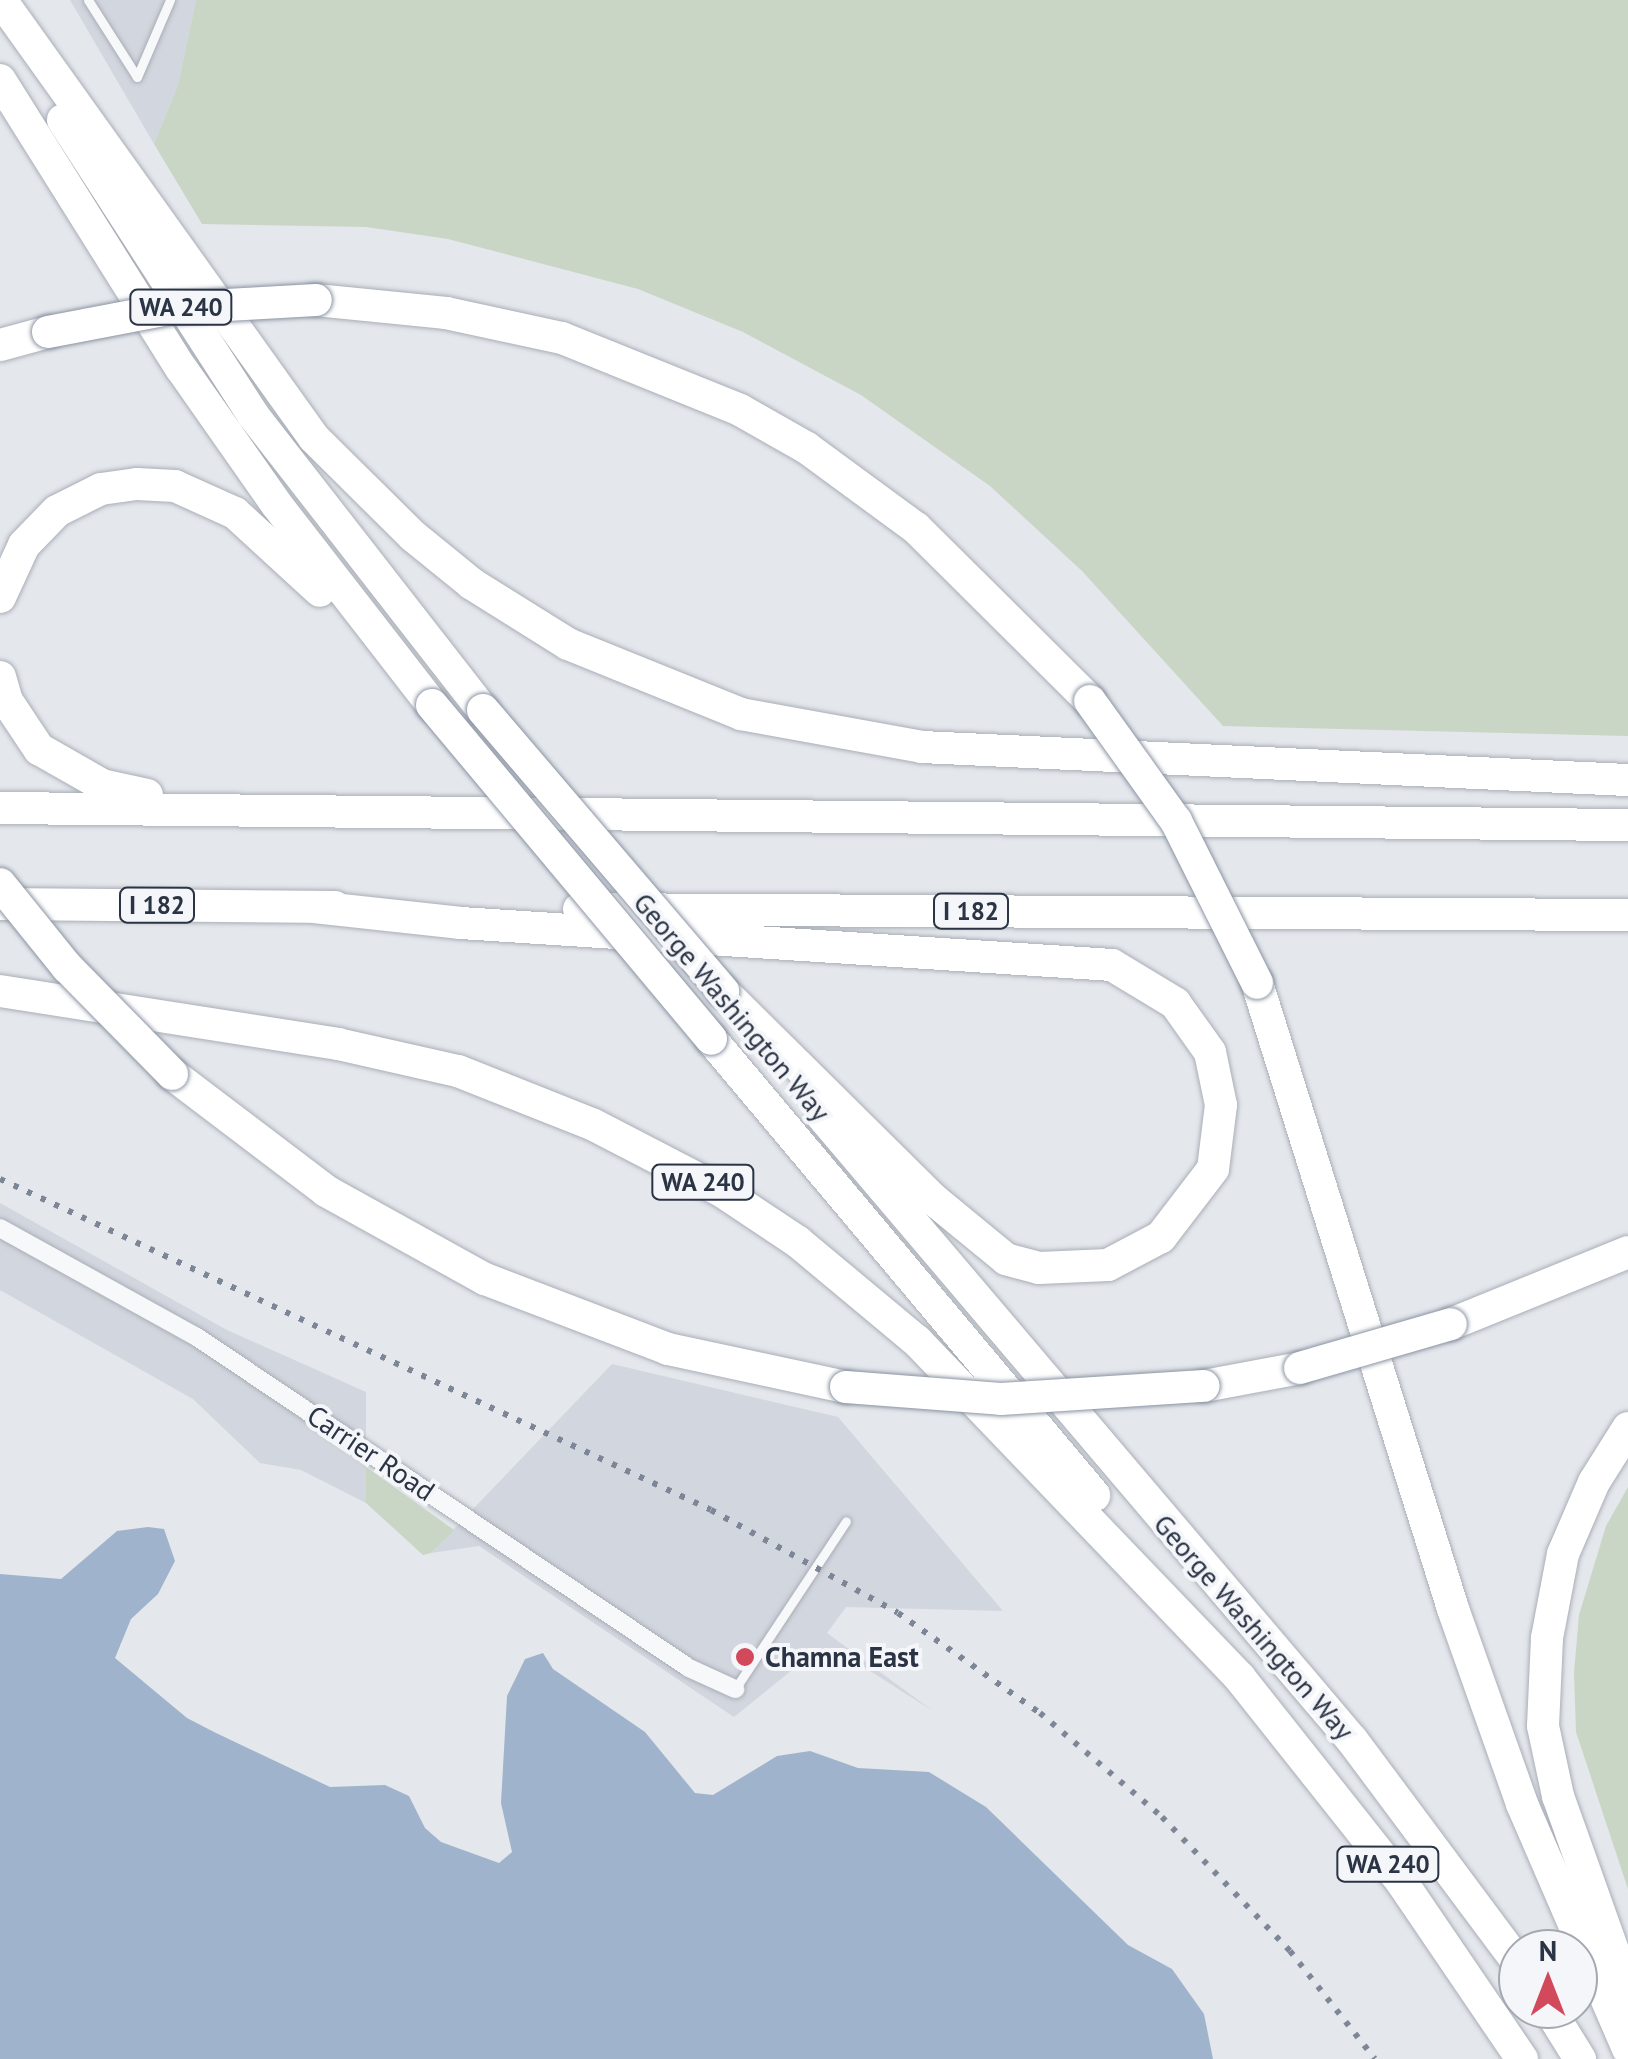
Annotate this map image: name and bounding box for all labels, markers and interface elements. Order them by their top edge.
road number: WA 240 [128,287,234,327]
road number: I 182 [117,885,197,925]
street label: George Washington Way [626,885,838,1129]
road number: I 182 [931,891,1011,931]
road number: WA 240 [650,1162,756,1202]
street label: Carrier Road [301,1398,441,1508]
street label: George Washington Way [1146,1507,1362,1747]
place label: Chamna East [765,1640,919,1674]
marker: Chamna East [734,1646,756,1668]
road number: WA 240 [1336,1844,1440,1884]
north arrow [1498,1929,1598,2029]
text: N [1539,1932,1557,1969]

